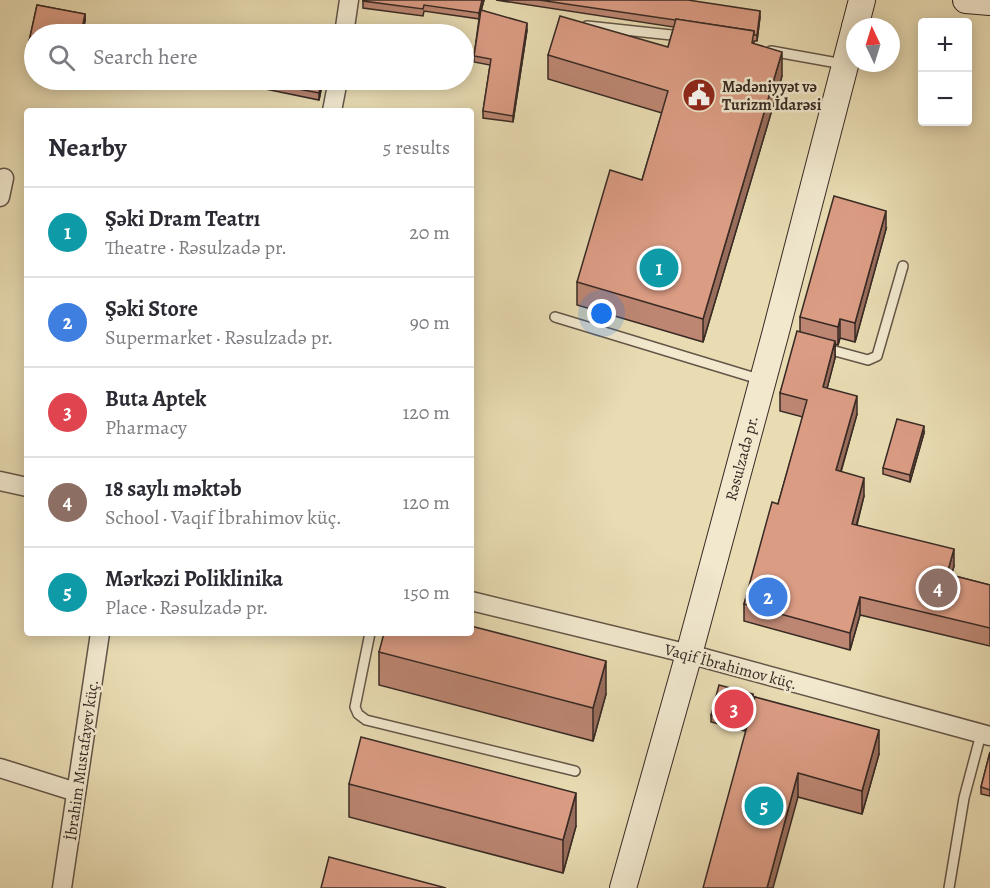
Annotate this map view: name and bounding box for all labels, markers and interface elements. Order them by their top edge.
north arrow [846,18,900,72]
map controls [918,18,972,126]
button: + [918,18,972,72]
search box [24,24,474,90]
icon: search [45,41,78,74]
text: Search here [93,42,198,72]
button: − [918,72,972,126]
place label: Mədəniyyət və Turizm İdarəsi [722,76,822,116]
public building icon: Mədəniyyət və Turizm İdarəsi [681,77,717,113]
text: Nearby [48,130,127,165]
text: 5 results [383,134,450,161]
text: Şəki Dram Teatrı [105,204,260,234]
text: 1 [64,219,71,246]
text: 20 m [409,219,450,246]
text: Theatre · Rəsulzadə pr. [105,234,287,261]
pin: 1 [640,246,678,290]
text: Şəki Store [105,294,198,324]
your location [587,299,616,328]
text: 2 [63,309,72,336]
text: 90 m [410,309,450,336]
text: Supermarket · Rəsulzadə pr. [105,324,333,351]
text: Buta Aptek [105,384,206,414]
text: 3 [63,399,72,426]
text: 120 m [402,399,450,426]
street label: Rəsulzadə pr. [720,413,764,503]
text: Pharmacy [105,414,187,441]
text: 18 saylı məktəb [105,474,242,504]
text: 4 [63,489,72,516]
text: 120 m [402,489,450,516]
text: School · Vaqif İbrahimov küç. [105,504,342,531]
text: Mərkəzi Poliklinika [105,564,283,594]
pin: 4 [918,566,958,610]
pin: 2 [748,574,788,620]
text: 5 [63,579,72,606]
text: 150 m [403,579,450,606]
text: Place · Rəsulzadə pr. [105,594,268,621]
street label: Vaqif İbrahimov küç. [661,638,800,695]
street label: İbrahim Mustafayev küç. [60,678,104,842]
pin: 3 [714,686,754,732]
pin: 5 [744,784,783,828]

